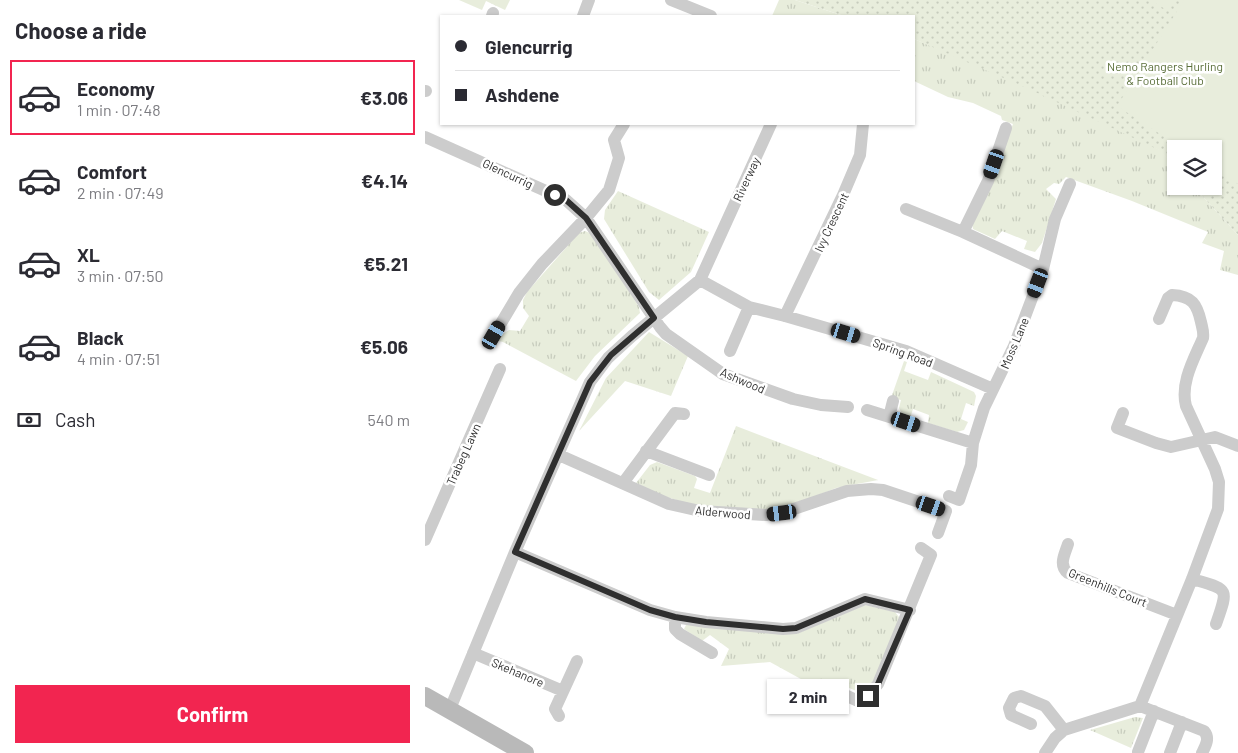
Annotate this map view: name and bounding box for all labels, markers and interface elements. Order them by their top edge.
text: Choose a ride [15,17,147,43]
text: Glencurrig [485,35,573,58]
park label: Nemo Rangers Hurling & Football Club [1107,59,1223,87]
icon: car [17,75,62,120]
text: Economy [77,77,155,100]
text: Ashdene [485,83,559,106]
text: €3.06 [360,86,408,109]
text: 1 min · 07:48 [77,100,161,119]
map controls [1167,140,1222,195]
button: layers [1167,140,1222,195]
car [982,147,1005,181]
street label: Riverway [730,154,762,203]
street label: Glencurrig [481,155,535,191]
icon: car [17,158,62,203]
text: Comfort [77,160,147,183]
text: €4.14 [361,169,408,192]
text: 2 min · 07:49 [77,183,164,202]
route start [544,184,566,206]
street label: Ivy Crescent [811,190,851,254]
icon: car [17,241,62,286]
text: XL [77,243,100,266]
text: €5.21 [363,252,408,275]
text: 3 min · 07:50 [77,266,163,285]
car [1025,266,1050,300]
street label: Moss Lane [997,315,1031,371]
car [480,318,507,352]
car [829,321,862,345]
icon: car [17,324,62,369]
text: Black [77,326,124,349]
text: €5.06 [360,335,408,358]
street label: Spring Road [871,335,935,369]
text: 4 min · 07:51 [77,349,160,368]
street label: Ashwood [718,364,768,396]
icon: cash [15,406,43,434]
text: Cash [55,408,96,431]
text: 540 m [367,410,410,429]
car [889,410,922,434]
street label: Trabeg Lawn [443,421,483,487]
car [914,494,947,518]
street label: Alderwood [695,503,751,521]
car [766,504,797,522]
street label: Greenhills Court [1067,565,1149,609]
street label: Skehanore [490,655,546,689]
callout: 2 min [768,678,851,714]
button: Confirm [15,685,410,743]
route end [857,685,879,707]
text: 2 min [789,687,827,706]

